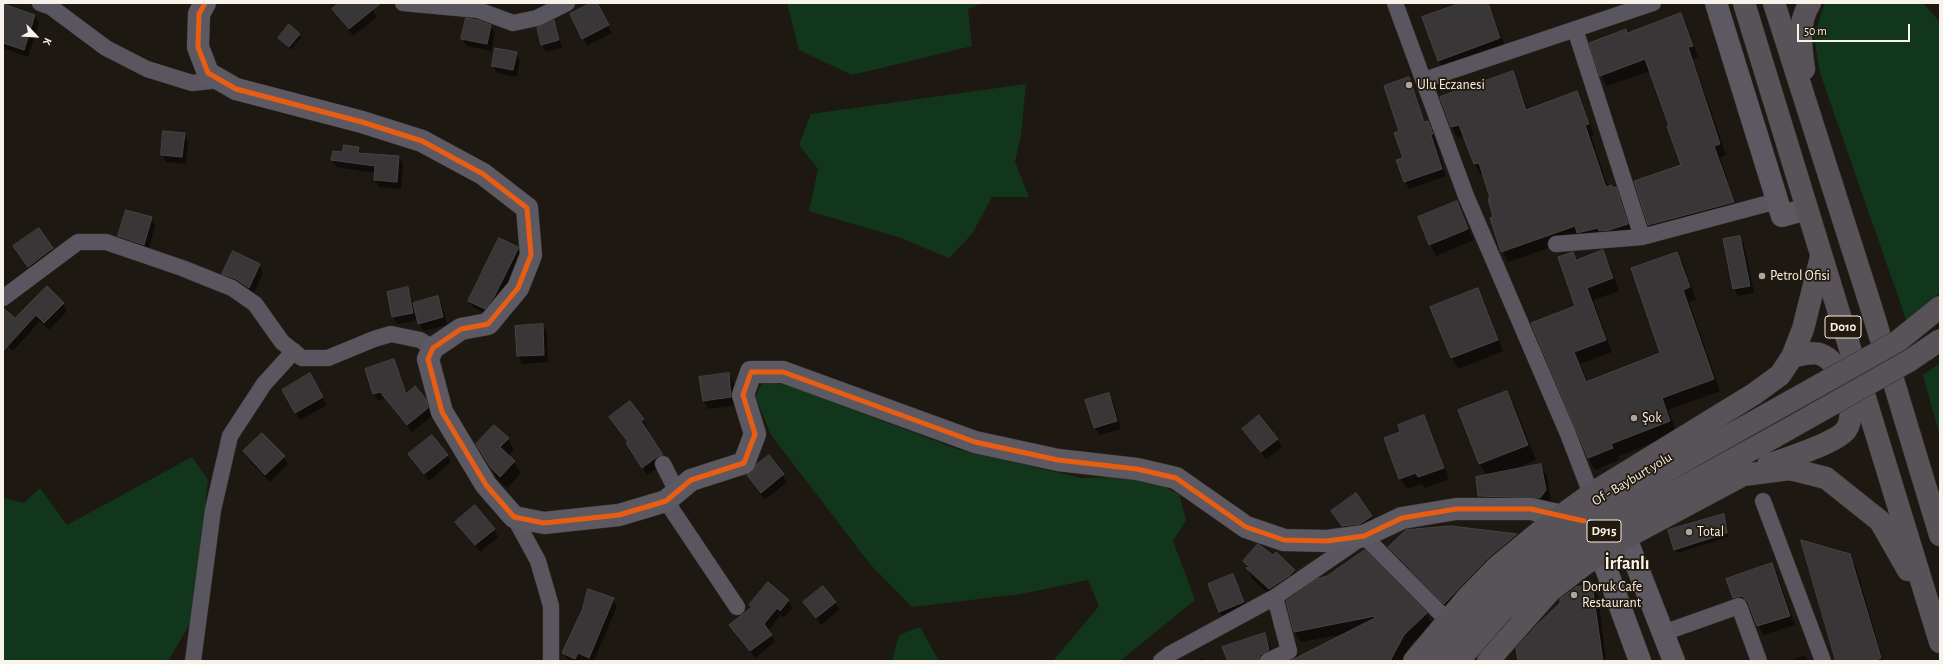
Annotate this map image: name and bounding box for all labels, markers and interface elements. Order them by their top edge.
north arrow [16,16,56,56]
scale bar [1799,16,1912,42]
text: 50 m [1804,25,1827,37]
text: K [41,36,54,47]
place label: Ulu Eczanesi [1417,77,1485,93]
marker: Ulu Eczanesi [1404,80,1414,90]
place label: Petrol Ofisi [1770,268,1830,284]
marker: Petrol Ofisi [1757,271,1767,281]
road number: D010 [1825,316,1861,338]
place label: Şok [1642,410,1662,426]
marker: Şok [1629,413,1639,423]
street label: Of - Bayburt yolu [1589,448,1675,510]
road number: D915 [1587,520,1621,542]
place label: Total [1697,524,1724,540]
marker: Total [1684,527,1694,537]
district label: İrfanlı [1605,553,1649,575]
place label: Doruk Cafe Restaurant [1582,579,1642,612]
marker: Doruk Cafe Restaurant [1569,590,1579,600]

